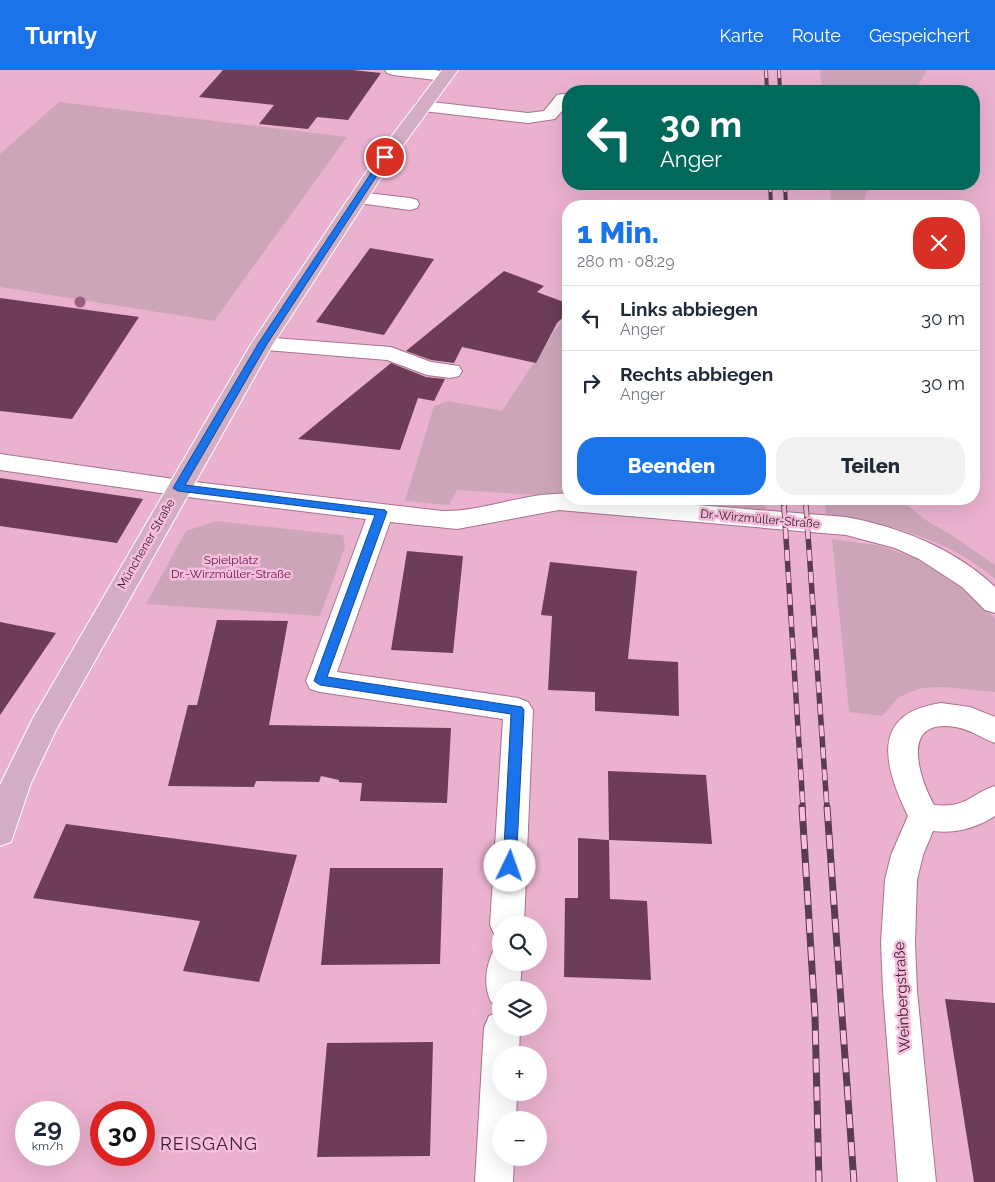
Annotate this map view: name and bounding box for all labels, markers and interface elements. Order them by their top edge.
text: Turnly [25,21,97,50]
text: Karte [720,25,764,46]
text: Route [792,25,841,46]
text: Gespeichert [869,25,970,46]
text: 30 m [660,104,742,145]
icon: left [577,105,642,170]
pin [364,136,406,178]
icon: arrive [371,143,399,171]
text: Anger [660,146,722,172]
text: 1 Min. [577,215,659,250]
button: close [913,217,965,269]
text: 280 m · 08:29 [577,252,675,271]
text: Links abbiegen [620,298,758,320]
icon: left [577,304,605,332]
text: 30 m [921,307,965,329]
text: Anger [620,320,665,339]
text: Rechts abbiegen [620,363,773,385]
icon: right [577,369,605,397]
text: 30 m [921,372,965,394]
text: Anger [620,385,665,404]
button: Beenden [577,437,766,495]
button: Teilen [776,437,965,495]
street label: Münchener Straße [114,496,178,592]
street label: Dr.-Wirzmüller-Straße [700,507,820,531]
park label: Spielplatz Dr.-Wirzmüller-Straße [171,553,291,581]
position arrow [483,839,535,891]
map controls [492,916,547,1166]
button: search [492,916,547,971]
street label: Weinbergstraße [890,941,914,1053]
button: layers [492,981,547,1036]
button: + [492,1046,547,1101]
speed limit sign: 30 [90,1101,155,1166]
button: − [492,1111,547,1166]
text: 29 [33,1112,62,1142]
district label: REISGANG [160,1133,258,1154]
text: km/h [32,1139,63,1153]

